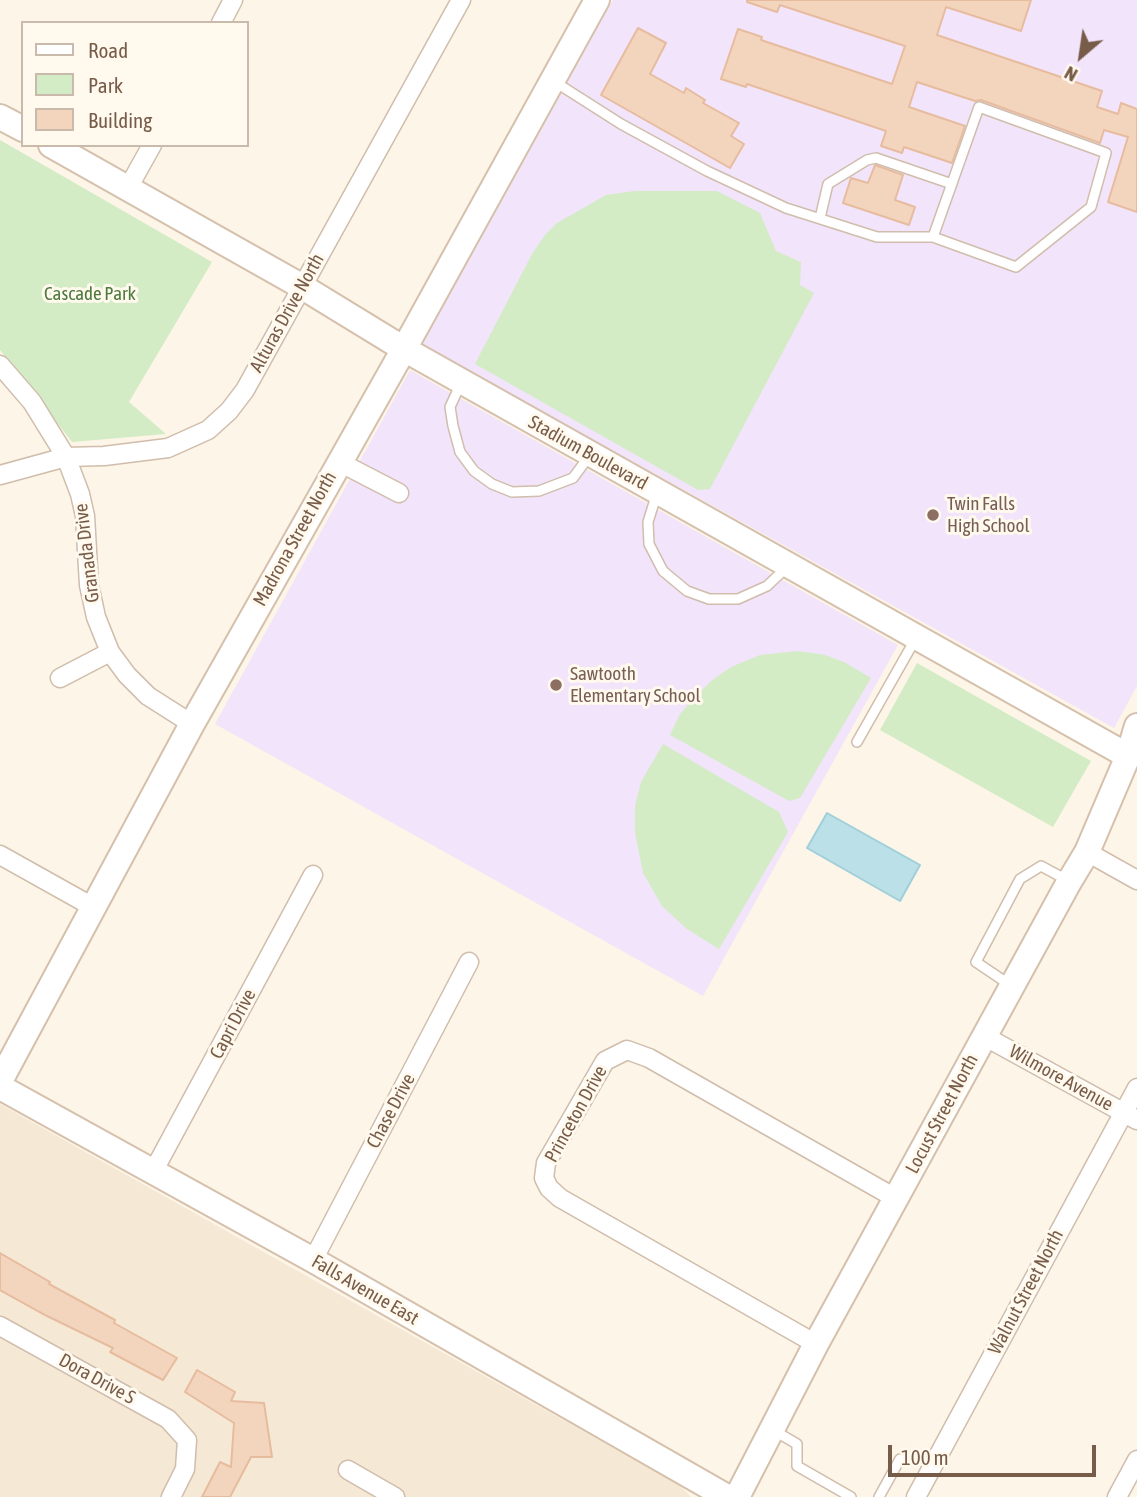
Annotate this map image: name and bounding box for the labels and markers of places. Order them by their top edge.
place label: Twin Falls High School [947,493,1030,537]
marker: Twin Falls High School [925,507,941,523]
place label: Sawtooth Elementary School [570,663,701,707]
marker: Sawtooth Elementary School [548,677,564,693]

